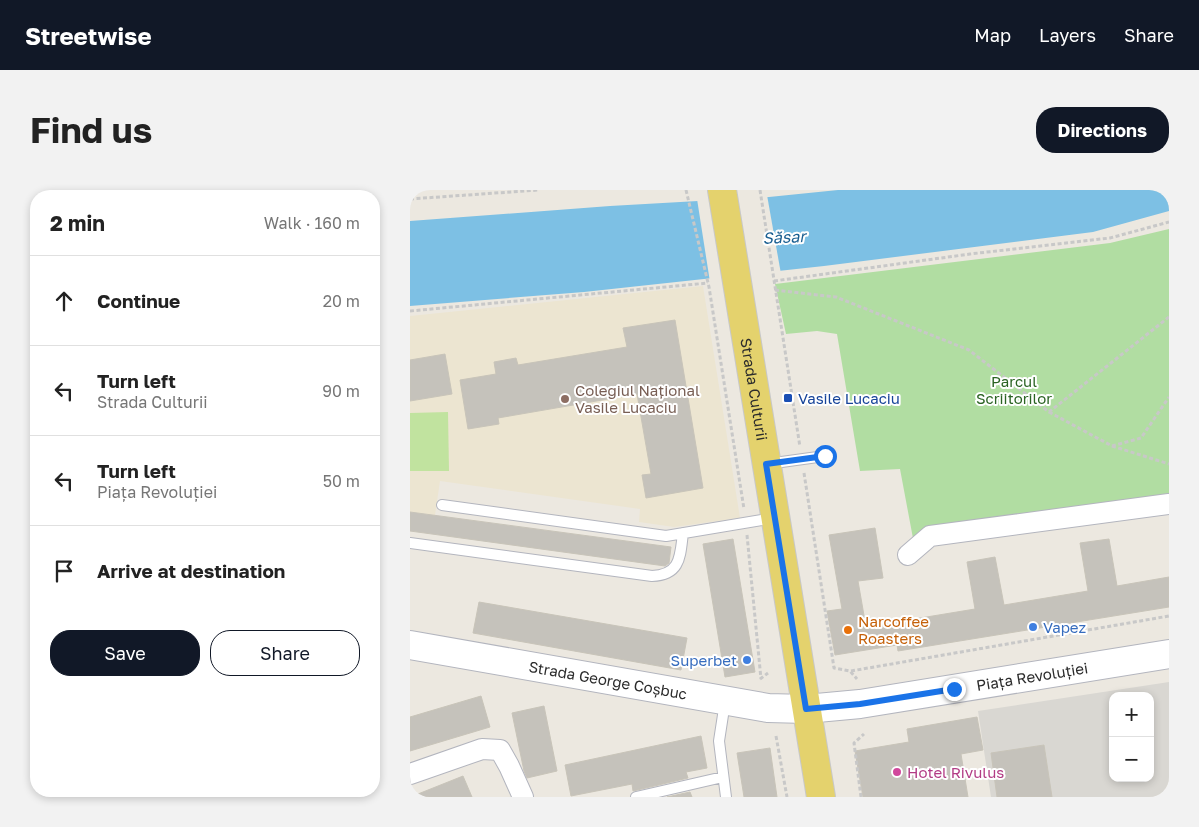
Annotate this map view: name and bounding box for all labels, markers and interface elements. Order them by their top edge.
text: Streetwise [25,21,152,50]
text: Map [974,24,1011,46]
text: Layers [1039,24,1096,46]
text: Share [1124,24,1174,46]
button: Directions [1036,107,1169,153]
text: Find us [30,109,152,151]
text: 2 min [50,210,105,236]
text: Walk · 160 m [264,213,360,233]
water label: Săsar [762,226,809,248]
icon: ahead [50,287,78,315]
text: Continue [97,289,180,312]
text: 20 m [323,291,360,311]
street label: Strada Culturii [737,337,772,442]
text: Turn left [97,369,176,392]
park label: Parcul Scriitorilor [976,372,1052,407]
icon: left [50,377,78,405]
text: 90 m [322,381,360,401]
place label: Colegiul Național Vasile Lucaciu [575,381,700,416]
place label: Vasile Lucaciu [798,389,900,407]
text: Strada Culturii [97,392,208,412]
marker: Vasile Lucaciu [782,392,794,404]
marker: Colegiul Național Vasile Lucaciu [559,393,571,405]
route start [814,445,837,468]
text: Turn left [97,459,176,482]
icon: left [50,467,78,495]
text: 50 m [323,471,360,491]
text: Piața Revoluției [97,482,217,502]
icon: arrive [50,557,78,585]
text: Arrive at destination [97,559,285,582]
place label: Narcoffee Roasters [858,612,929,647]
place label: Vapez [1043,618,1087,636]
marker: Vapez [1027,621,1039,633]
marker: Narcoffee Roasters [842,624,854,636]
button: Save [50,630,200,676]
button: Share [210,630,360,676]
place label: Superbet [671,651,737,669]
marker: Superbet [741,654,753,666]
street label: Strada George Coșbuc [527,657,688,703]
street label: Piața Revoluției [975,658,1089,694]
route end [943,678,966,701]
map controls [1109,692,1154,782]
button: + [1109,692,1154,737]
button: − [1109,737,1154,782]
place label: Hotel Rivulus [907,763,1004,781]
marker: Hotel Rivulus [891,766,903,778]

